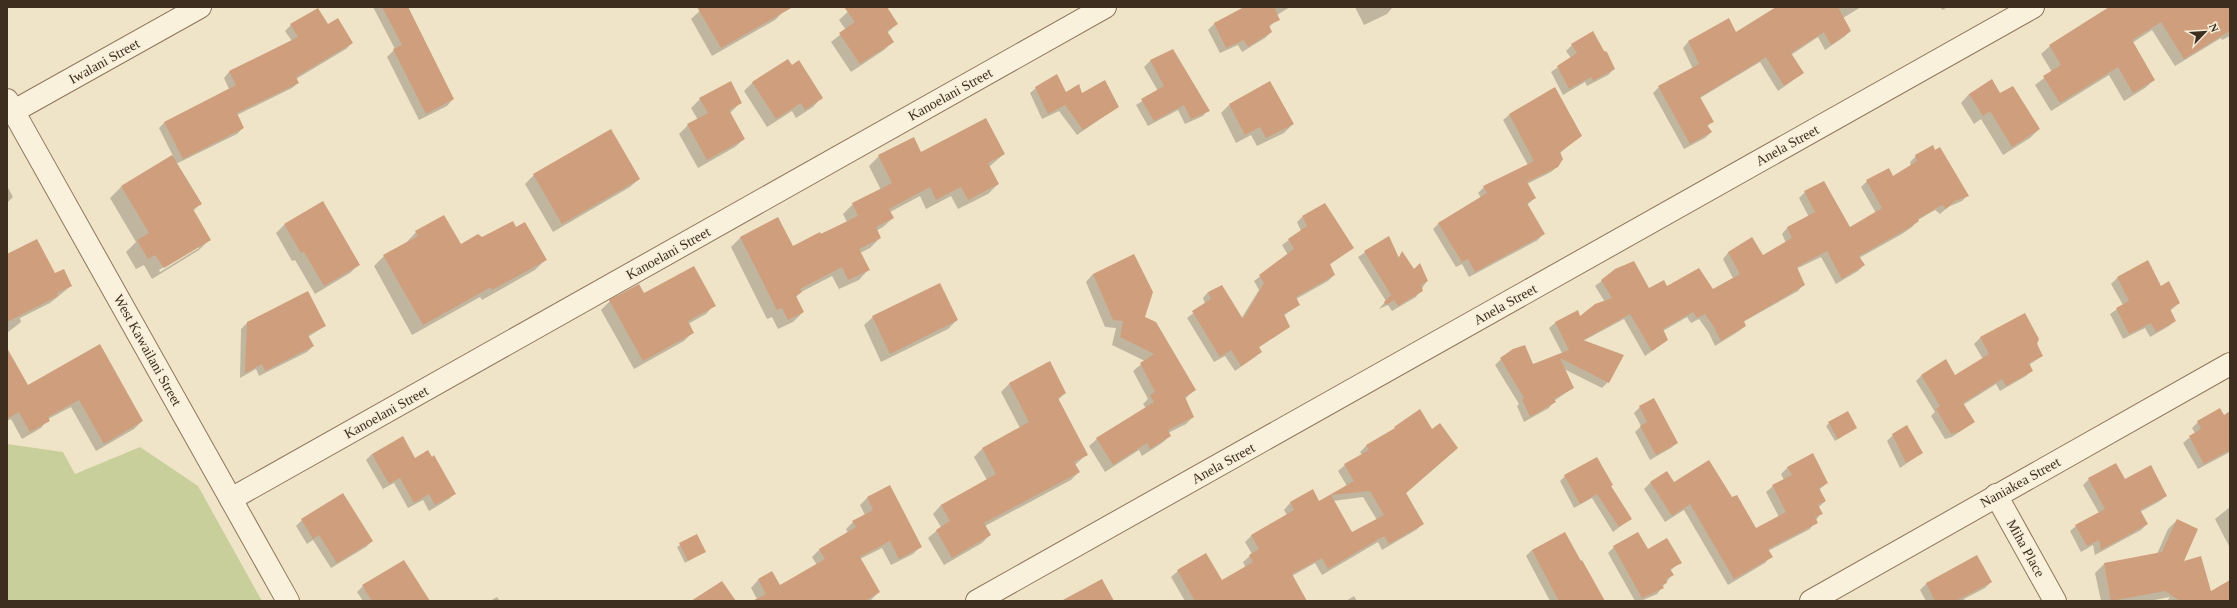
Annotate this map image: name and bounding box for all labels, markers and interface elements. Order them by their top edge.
north arrow [2185,12,2225,52]
text: N [2207,22,2221,34]
street label: Iwalani Street [66,36,142,87]
street label: Kanoelani Street [906,65,995,124]
street label: Anela Street [1753,122,1821,169]
street label: Kanoelani Street [624,224,713,283]
street label: Anela Street [1471,281,1539,328]
street label: West Kawailani Street [111,292,184,409]
street label: Kanoelani Street [342,383,431,442]
street label: Anela Street [1189,440,1257,487]
street label: Naniakea Street [1978,454,2063,511]
street label: Miha Place [2004,517,2047,580]

